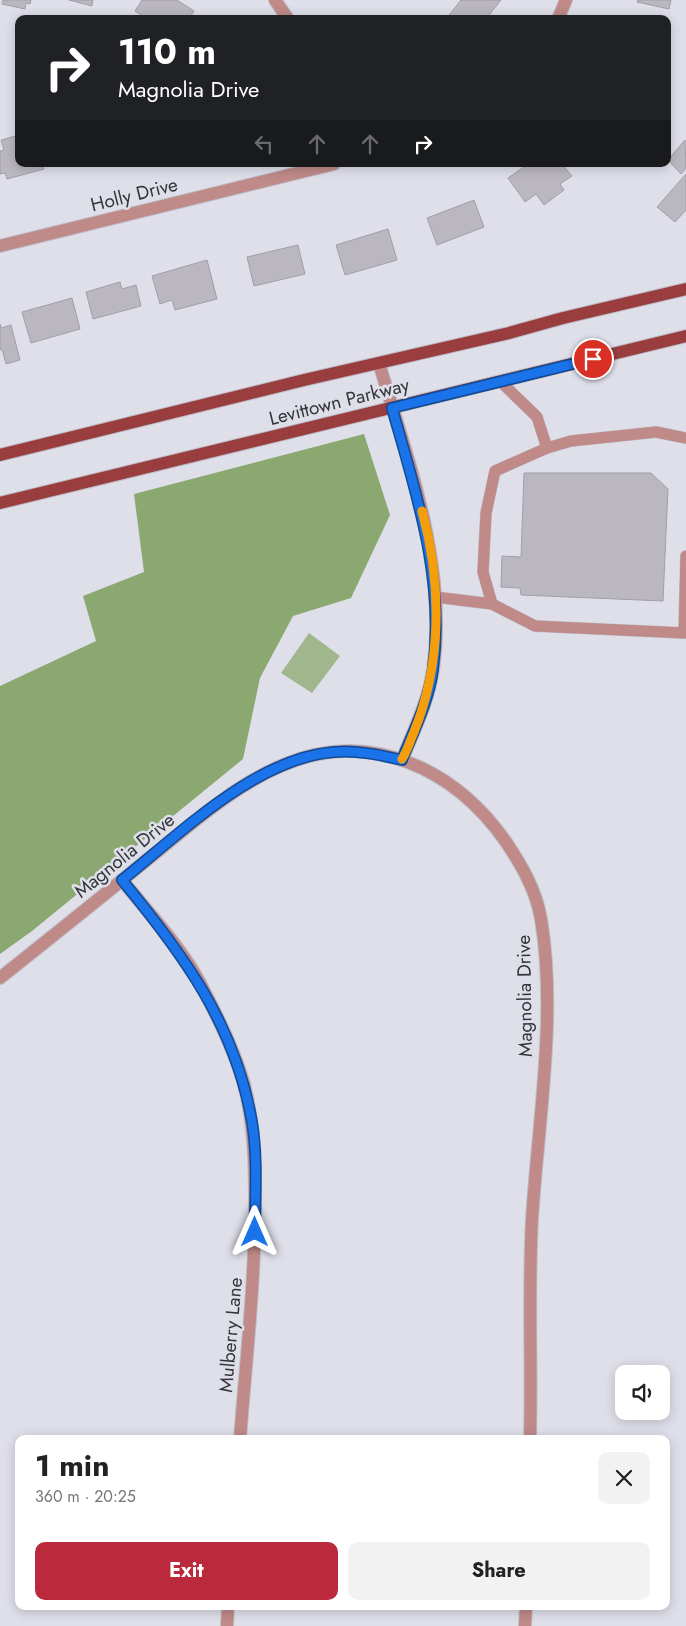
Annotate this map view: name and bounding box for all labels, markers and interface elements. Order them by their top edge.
text: 110 m [118,27,216,77]
icon: right [35,35,100,100]
text: Magnolia Drive [118,73,259,105]
icon: left [250,130,278,158]
icon: ahead [303,130,331,158]
icon: ahead [356,130,384,158]
icon: right [409,130,437,158]
street label: Holly Drive [88,171,181,218]
pin [572,338,614,380]
icon: arrive [579,345,607,373]
street label: Levittown Parkway [266,371,413,432]
street label: Magnolia Drive [68,806,180,904]
street label: Magnolia Drive [510,935,539,1057]
position arrow [228,1205,280,1257]
street label: Mulberry Lane [212,1276,249,1394]
map controls [615,1365,670,1420]
button: sound [615,1365,670,1420]
text: 1 min [35,1444,109,1487]
button: close [598,1452,650,1504]
text: 360 m · 20:25 [35,1485,136,1508]
button: Exit [35,1542,338,1600]
button: Share [348,1542,650,1600]

